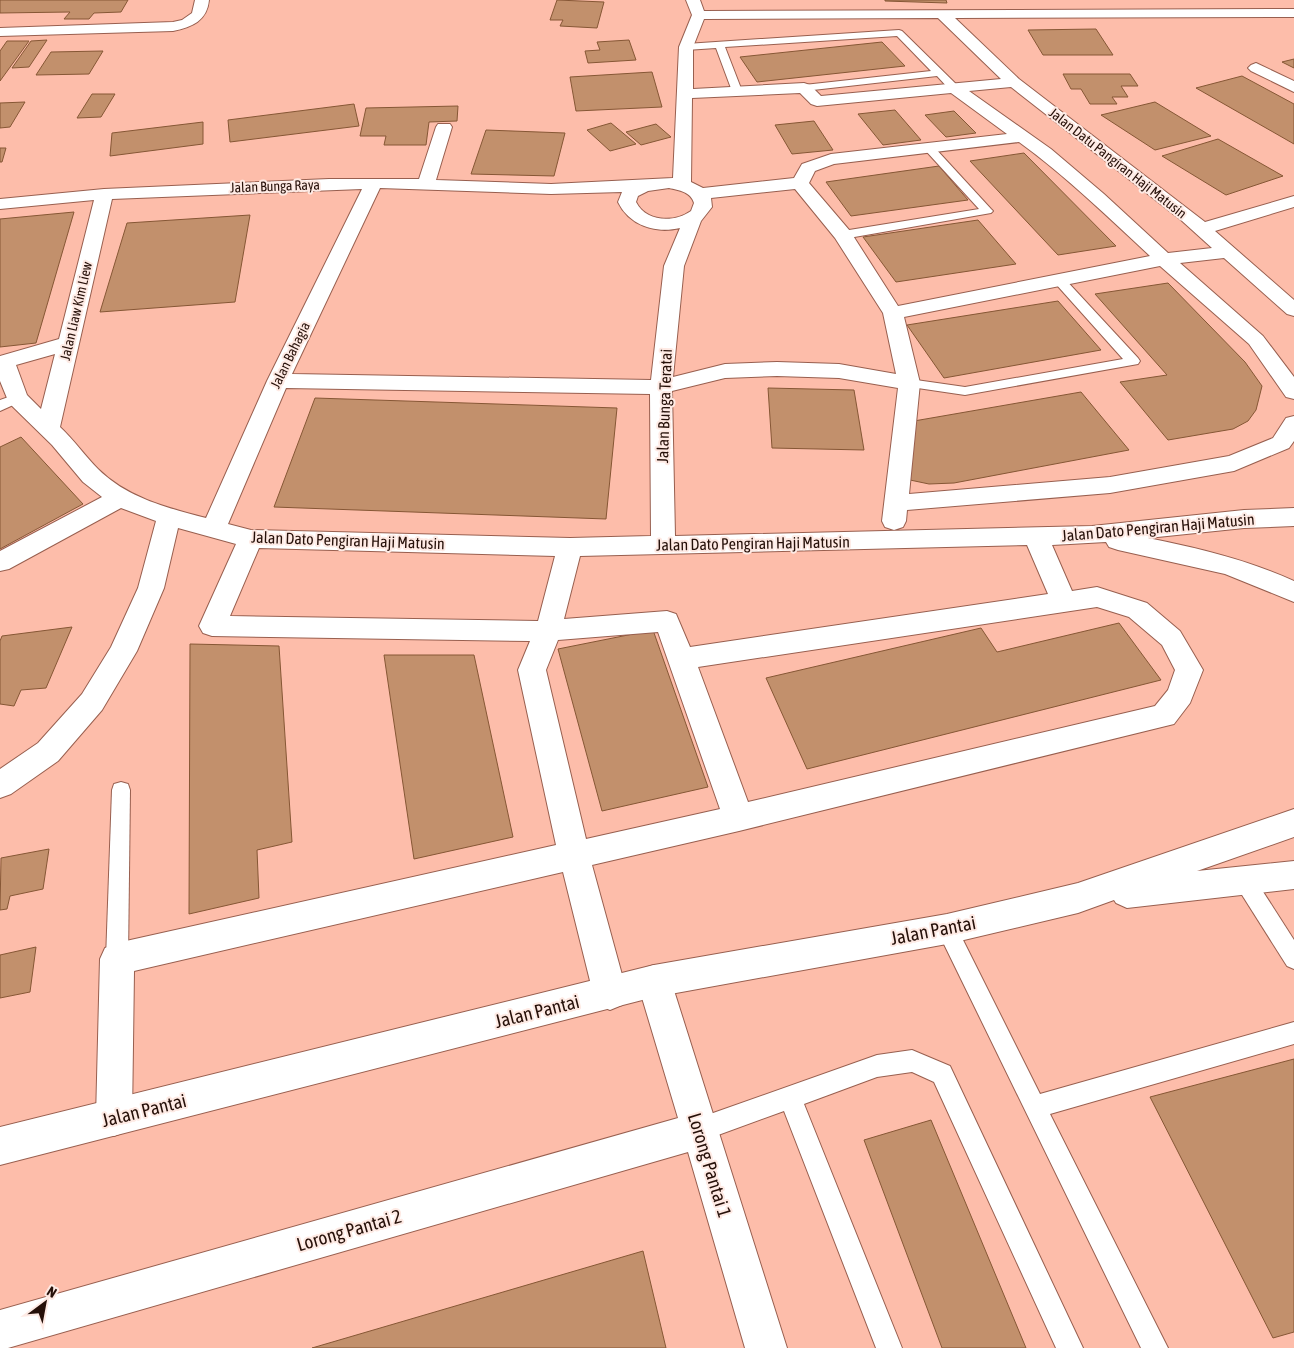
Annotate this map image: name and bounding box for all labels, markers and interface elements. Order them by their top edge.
street label: Jalan Datu Pangiran Haji Matusin [1046,104,1190,222]
street label: Jalan Bunga Raya [230,176,320,196]
street label: Jalan Liaw Kim Liew [57,260,95,362]
street label: Jalan Bahagia [267,319,313,391]
street label: Jalan Bunga Teratai [653,349,676,463]
street label: Jalan Dato Pengiran Haji Matusin [1061,510,1255,545]
street label: Jalan Dato Pengiran Haji Matusin [251,528,445,553]
street label: Jalan Dato Pengiran Haji Matusin [656,532,850,555]
street label: Jalan Pantai [889,911,977,949]
street label: Jalan Pantai [492,990,582,1032]
street label: Jalan Pantai [99,1089,189,1131]
street label: Lorong Pantai 1 [684,1110,736,1220]
street label: Lorong Pantai 2 [294,1205,404,1255]
north arrow [20,1278,70,1328]
text: N [44,1283,60,1301]

